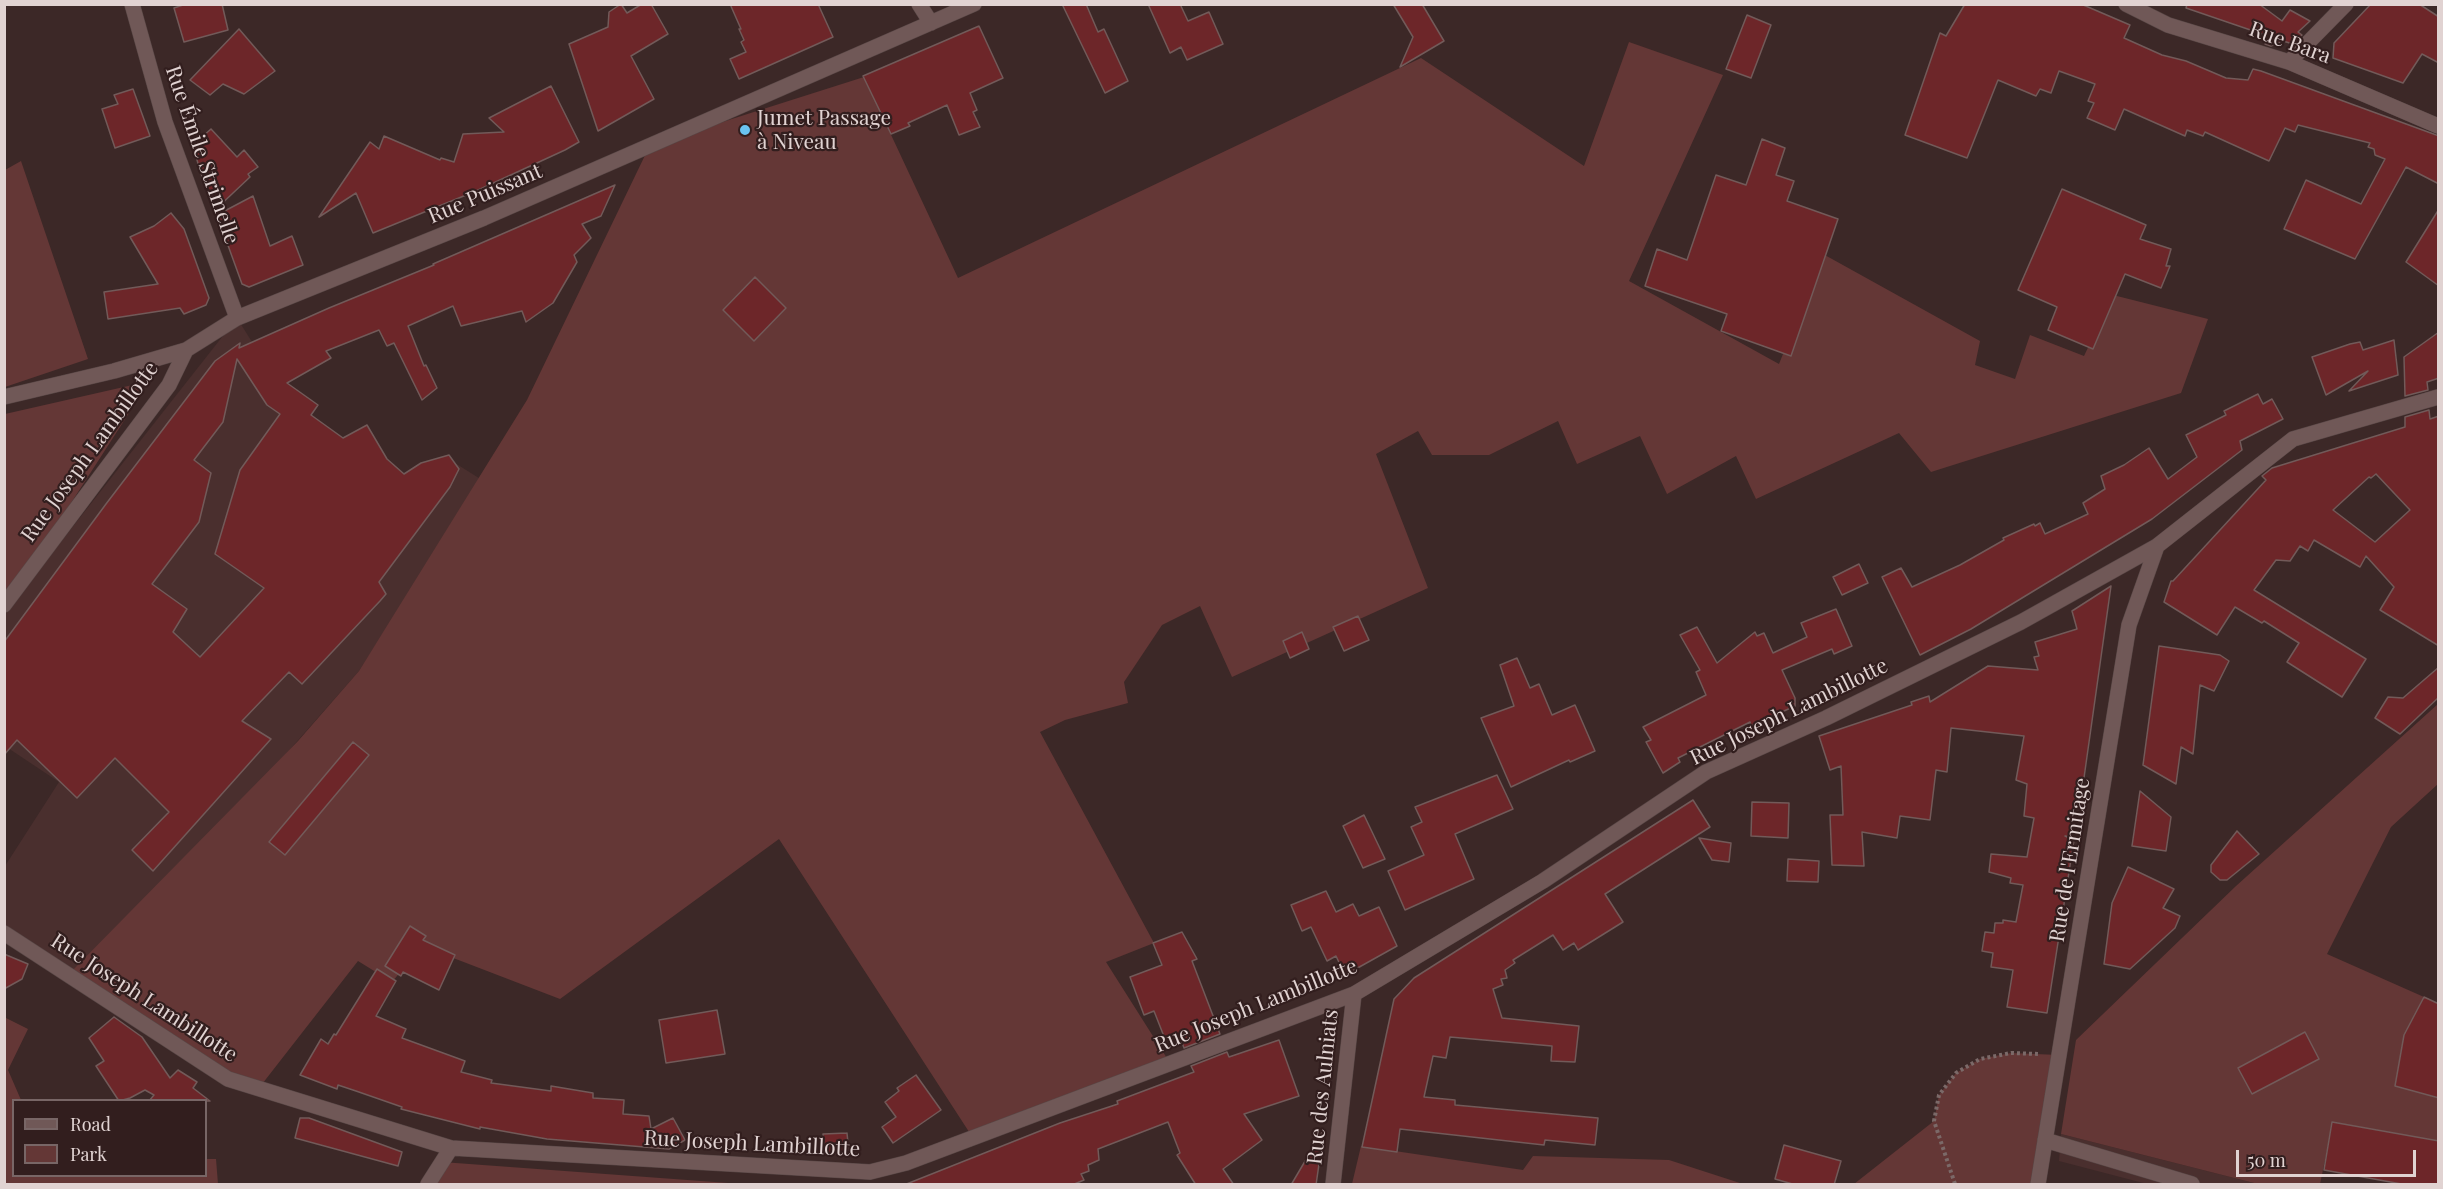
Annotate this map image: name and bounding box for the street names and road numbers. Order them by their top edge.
street label: Rue Bara [2246,17,2334,69]
street label: Rue Émile Strimelle [160,63,244,247]
street label: Rue Puissant [424,159,546,229]
street label: Rue Joseph Lambillotte [16,357,164,547]
street label: Rue Joseph Lambillotte [1686,653,1892,771]
street label: Rue de l'Ermitage [2045,776,2095,944]
street label: Rue Joseph Lambillotte [46,928,242,1068]
street label: Rue Joseph Lambillotte [1151,954,1361,1058]
street label: Rue des Aulniats [1302,1008,1344,1166]
street label: Rue Joseph Lambillotte [643,1126,861,1162]

